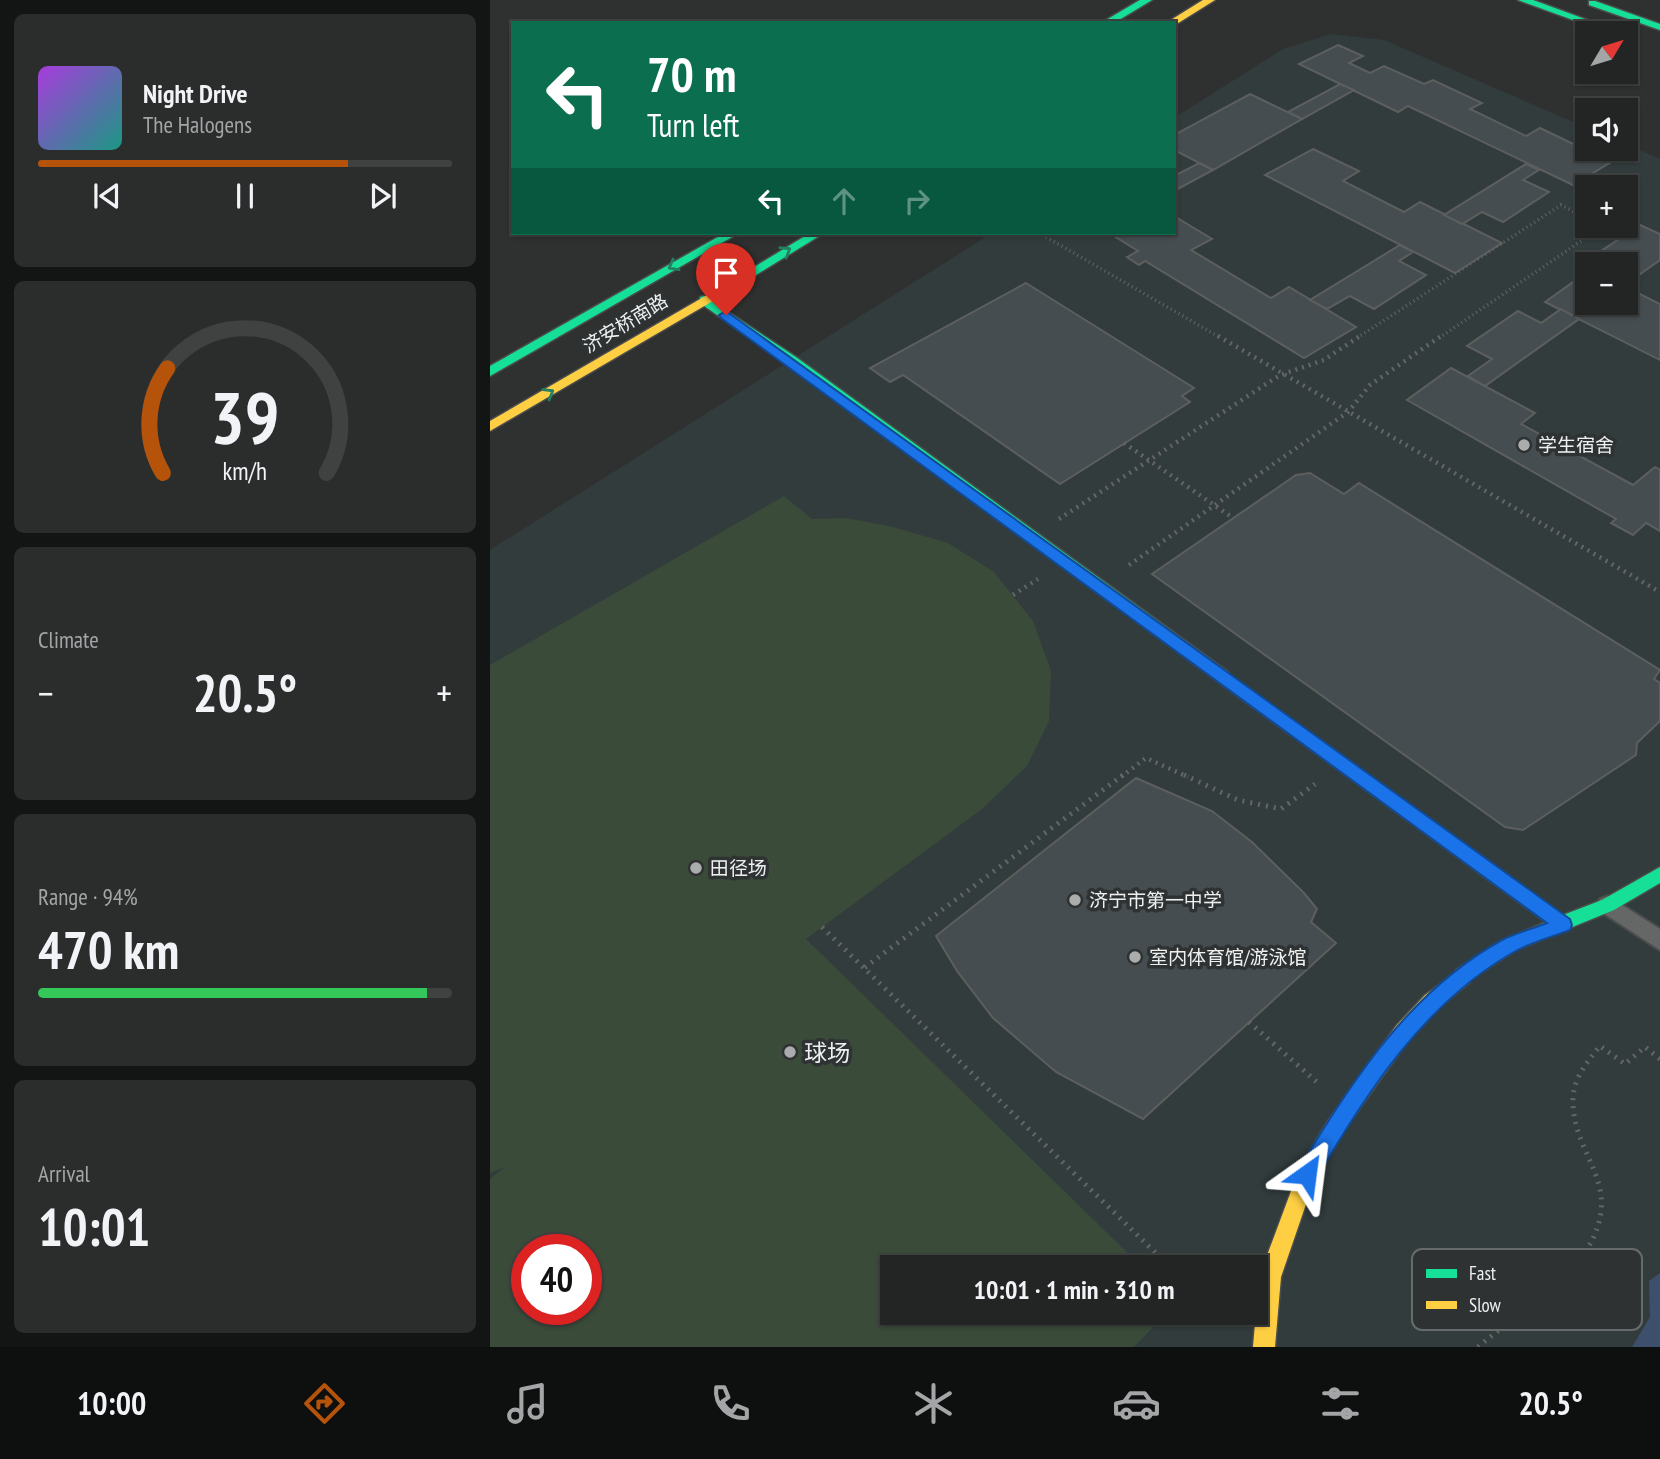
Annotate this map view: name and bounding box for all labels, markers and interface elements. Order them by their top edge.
north arrow [1575,21,1638,84]
map controls [1575,21,1638,315]
text: 70 m [647,42,736,106]
icon: left [532,49,623,140]
text: Night Drive [143,77,248,110]
button: sound [1575,98,1638,161]
text: Turn left [647,104,739,146]
text: The Halogens [143,110,252,139]
button: + [1575,175,1638,238]
icon: previous [88,177,126,215]
icon: pause [226,177,264,215]
icon: next [364,177,402,215]
icon: left [752,182,790,220]
icon: ahead [825,182,863,220]
icon: right [898,182,936,220]
pin [696,243,756,315]
one-way arrow [779,247,792,260]
button: − [1575,252,1638,315]
icon: arrive [707,254,745,292]
one-way arrow [668,258,681,271]
street label: 济安桥南路 [578,288,672,358]
text: 39 [210,369,280,463]
one-way arrow [541,388,554,401]
place label: 学生宿舍 [1538,433,1614,457]
marker: 学生宿舍 [1516,437,1532,453]
text: km/h [223,455,267,487]
text: Climate [38,625,99,654]
text: 20.5° [193,659,297,726]
text: − [38,668,54,717]
text: + [436,668,452,717]
place label: 田径场 [710,856,767,880]
marker: 田径场 [688,860,704,876]
text: Range · 94% [38,882,138,911]
place label: 济宁市第一中学 [1089,888,1222,912]
marker: 济宁市第一中学 [1067,892,1083,908]
text: 470 km [38,916,179,983]
place label: 室内体育馆/游泳馆 [1149,945,1307,969]
marker: 室内体育馆/游泳馆 [1127,949,1143,965]
place label: 球场 [804,1038,850,1067]
marker: 球场 [782,1044,798,1060]
position arrow [1270,1137,1344,1211]
text: Arrival [38,1159,90,1188]
text: 10:01 [38,1193,150,1260]
speed limit sign: 40 [511,1234,602,1325]
legend [1412,1249,1642,1330]
text: Fast [1469,1261,1497,1285]
text: 10:01 · 1 min · 310 m [974,1273,1174,1306]
text: Slow [1469,1293,1502,1317]
icon: directions [300,1379,349,1428]
icon: music [503,1379,552,1428]
icon: phone [706,1379,755,1428]
icon: climate [909,1379,958,1428]
icon: car [1112,1379,1161,1428]
icon: filters [1316,1379,1365,1428]
text: 10:00 [77,1382,146,1424]
text: 20.5° [1519,1382,1583,1424]

